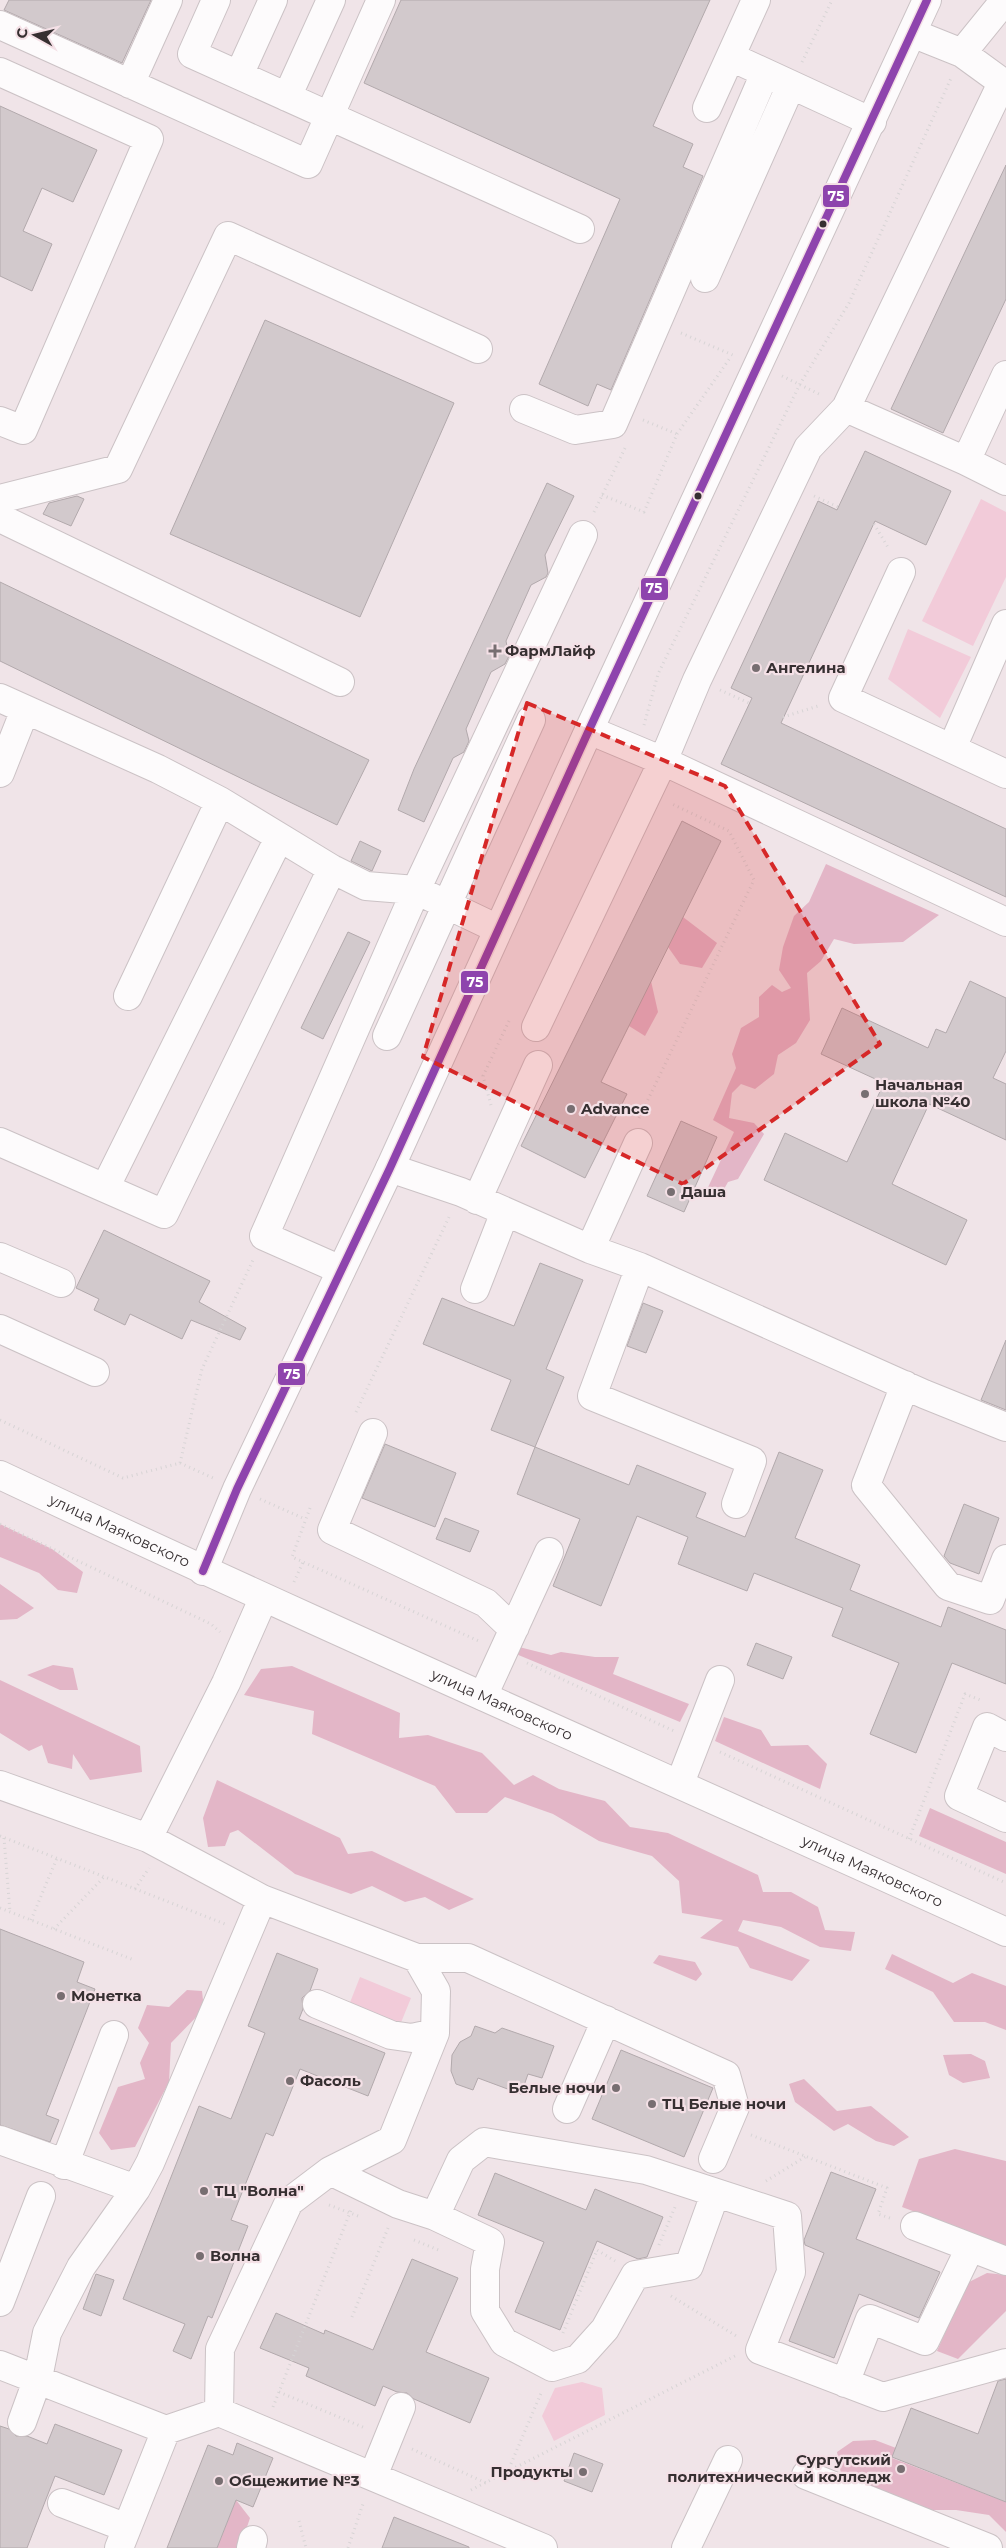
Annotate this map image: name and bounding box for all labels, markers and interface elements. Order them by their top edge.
north arrow [10,10,60,60]
text: С [13,27,32,39]
line badge: 75 [822,184,850,208]
text: 75 [828,187,844,205]
unlabelled marker [818,219,828,229]
unlabelled marker [693,491,703,501]
line badge: 75 [640,577,669,601]
text: 75 [646,579,662,597]
place label: ФармЛайф [505,641,596,660]
marker: ФармЛайф [489,645,501,657]
place label: Ангелина [766,658,845,677]
marker: Ангелина [750,662,762,674]
line badge: 75 [460,970,489,994]
text: 75 [467,973,483,991]
place label: Начальная школа №40 [875,1075,971,1111]
marker: Начальная школа №40 [859,1088,871,1100]
place label: Advance [580,1099,649,1118]
marker: Advance [565,1103,577,1115]
place label: Даша [681,1182,726,1201]
marker: Даша [665,1186,677,1198]
line badge: 75 [277,1362,306,1386]
text: 75 [284,1365,300,1383]
street label: улица Маяковского [46,1489,193,1571]
street label: улица Маяковского [427,1664,576,1744]
street label: улица Маяковского [798,1830,946,1911]
place label: Монетка [71,1986,142,2005]
marker: Монетка [55,1990,67,2002]
place label: Фасоль [300,2071,361,2090]
marker: Фасоль [284,2075,296,2087]
place label: Белые ночи [508,2078,606,2097]
marker: Белые ночи [610,2082,622,2094]
place label: ТЦ Белые ночи [662,2094,786,2113]
marker: ТЦ Белые ночи [646,2098,658,2110]
place label: ТЦ "Волна" [214,2181,304,2200]
marker: ТЦ "Волна" [198,2185,210,2197]
place label: Волна [210,2246,260,2265]
marker: Волна [194,2250,206,2262]
place label: Сургутский политехнический колледж [667,2450,891,2486]
place label: Продукты [491,2462,573,2481]
marker: Сургутский политехнический колледж [895,2463,907,2475]
marker: Продукты [577,2466,589,2478]
place label: Общежитие №3 [229,2471,360,2490]
marker: Общежитие №3 [213,2475,225,2487]

